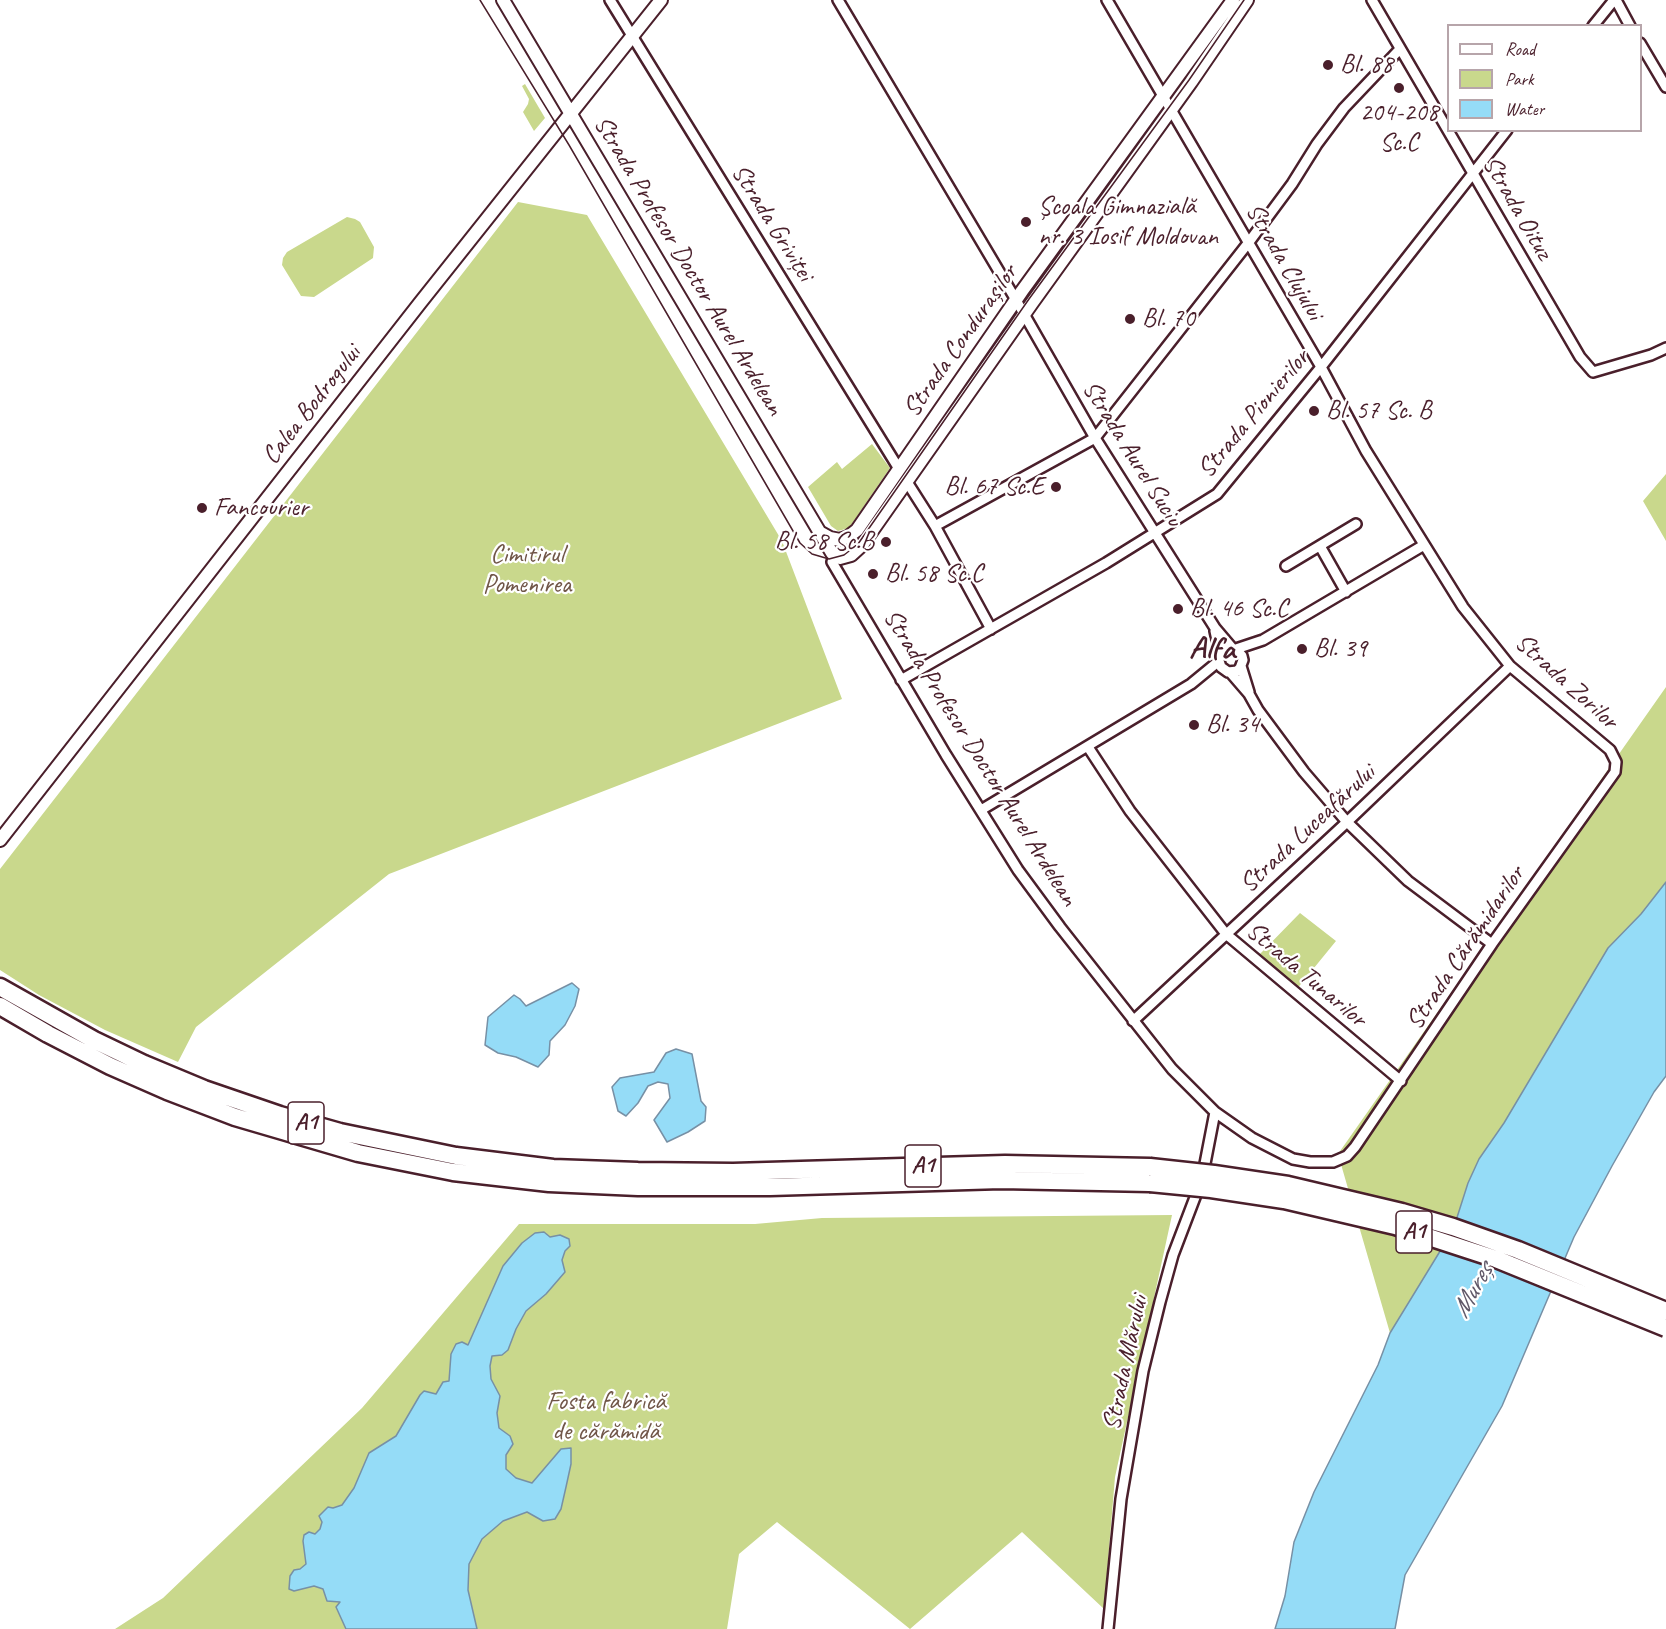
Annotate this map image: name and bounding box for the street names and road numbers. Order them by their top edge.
street label: Strada Profesor Doctor Aurel Ardelean [586,111,790,421]
street label: Strada Oituz [1475,151,1559,265]
street label: Strada Griviței [724,159,820,287]
street label: Strada Clujului [1238,198,1330,326]
street label: Strada Condurașilor [897,259,1025,423]
street label: Calea Bodrogului [256,339,368,471]
street label: Strada Pionierilor [1191,343,1317,485]
street label: Strada Aurel Suciu [1075,375,1189,533]
street label: Strada Profesor Doctor Aurel Ardelean [876,604,1084,912]
street label: Strada Zorilor [1508,627,1624,737]
street label: Strada Luceafărului [1234,758,1382,900]
street label: Strada Cărămidarilor [1400,860,1532,1036]
street label: Strada Tunarilor [1239,916,1373,1034]
road number: A1 [288,1102,324,1144]
road number: A1 [905,1145,941,1187]
road number: A1 [1396,1211,1432,1253]
street label: Strada Mărului [1096,1293,1156,1433]

